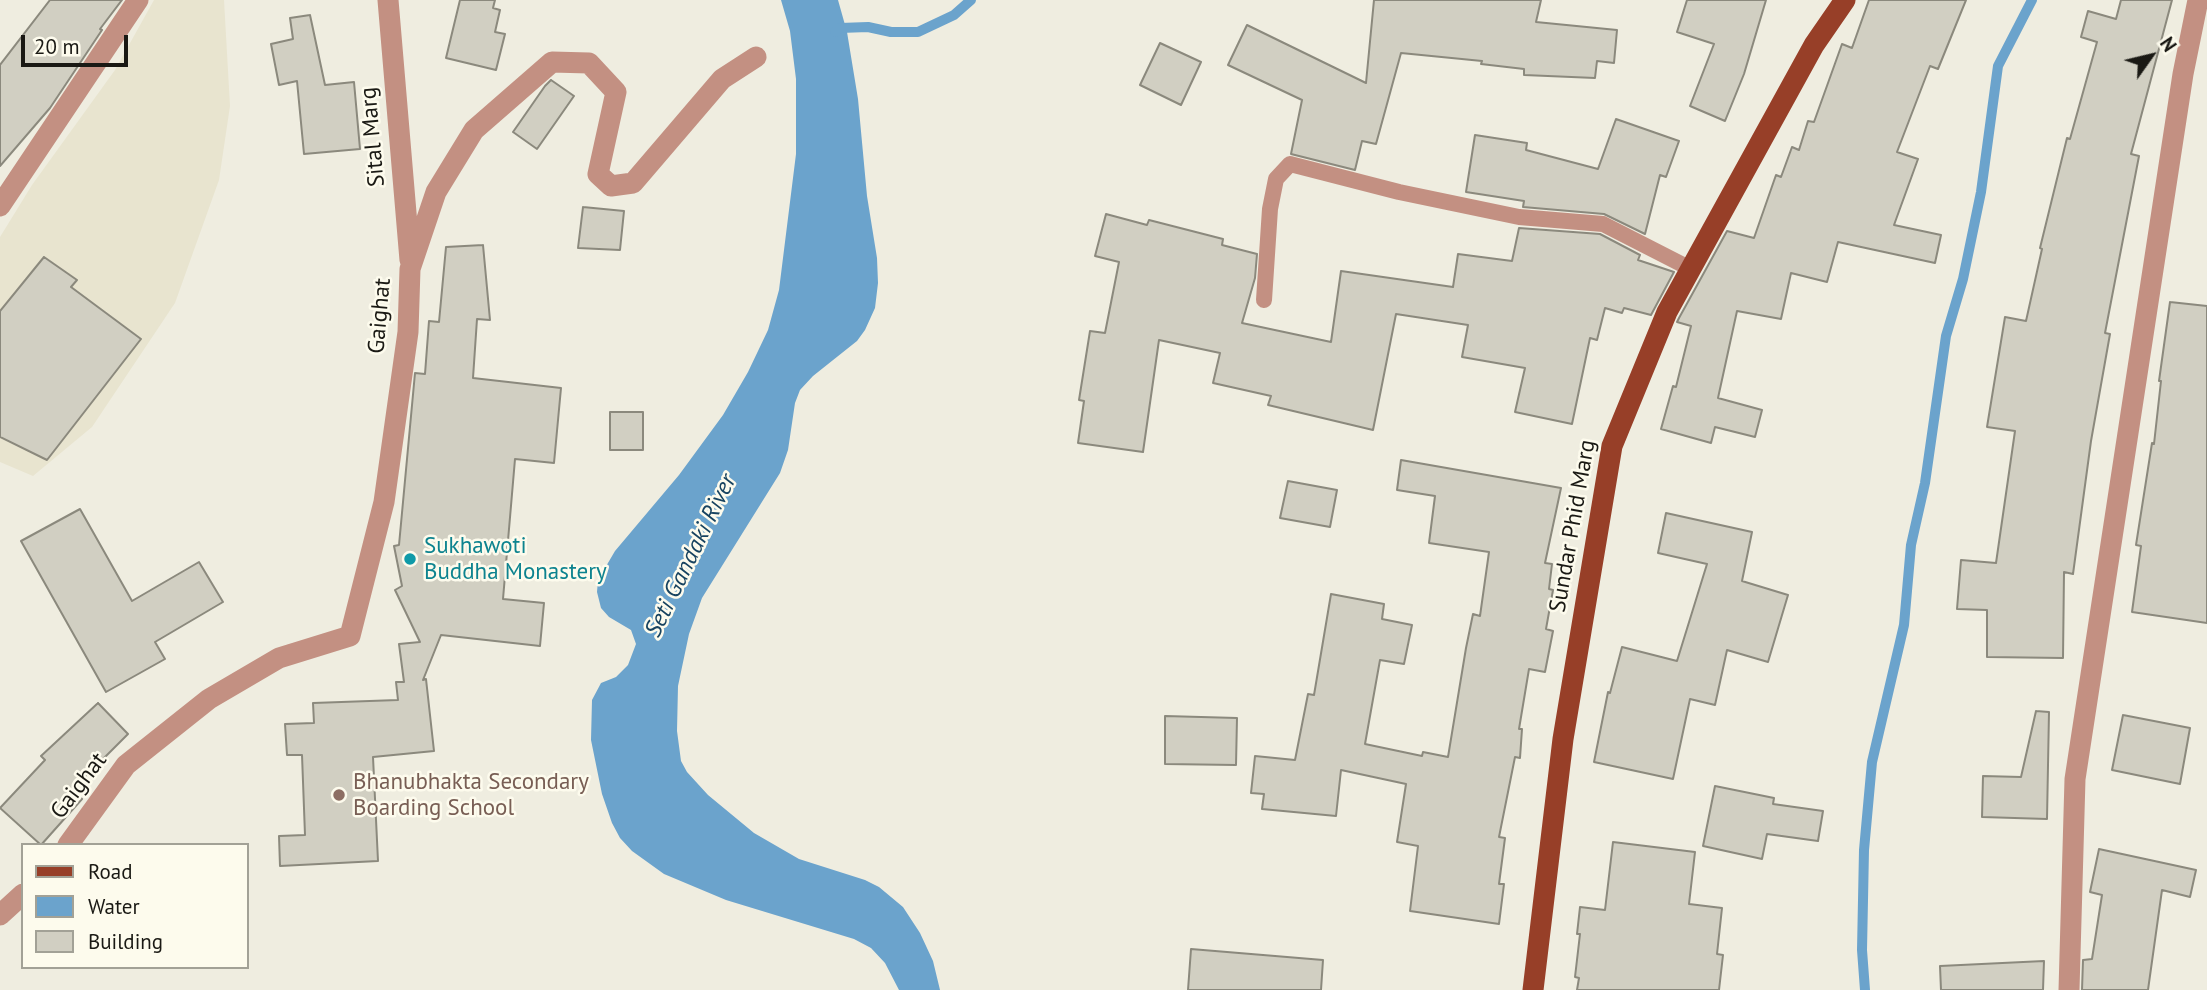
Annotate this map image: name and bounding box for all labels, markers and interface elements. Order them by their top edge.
scale bar [24,21,131,65]
north arrow [2116,21,2186,91]
text: N [2155,32,2182,56]
text: 20 m [34,33,80,60]
street label: Sital Marg [355,86,391,188]
street label: Gaighat [363,277,397,355]
street label: Sundar Phid Marg [1544,438,1602,614]
water label: Seti Gandaki River [639,470,743,642]
place label: Sukhawoti Buddha Monastery [424,532,607,586]
marker: Sukhawoti Buddha Monastery [402,551,418,567]
street label: Gaighat [45,747,113,825]
place label: Bhanubhakta Secondary Boarding School [353,768,589,822]
marker: Bhanubhakta Secondary Boarding School [331,787,347,803]
legend [21,843,248,969]
text: Road [88,858,132,885]
text: Water [88,893,140,920]
text: Building [88,928,163,955]

